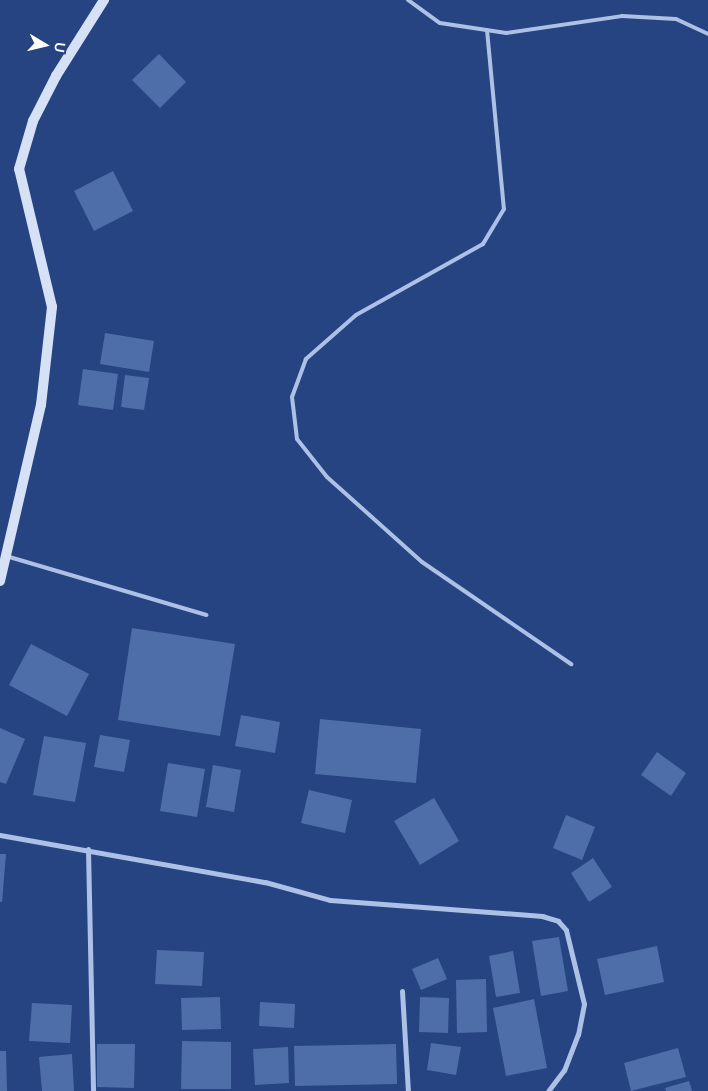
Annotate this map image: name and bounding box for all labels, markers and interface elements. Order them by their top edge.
north arrow [20,20,70,70]
text: U [50,41,70,54]

